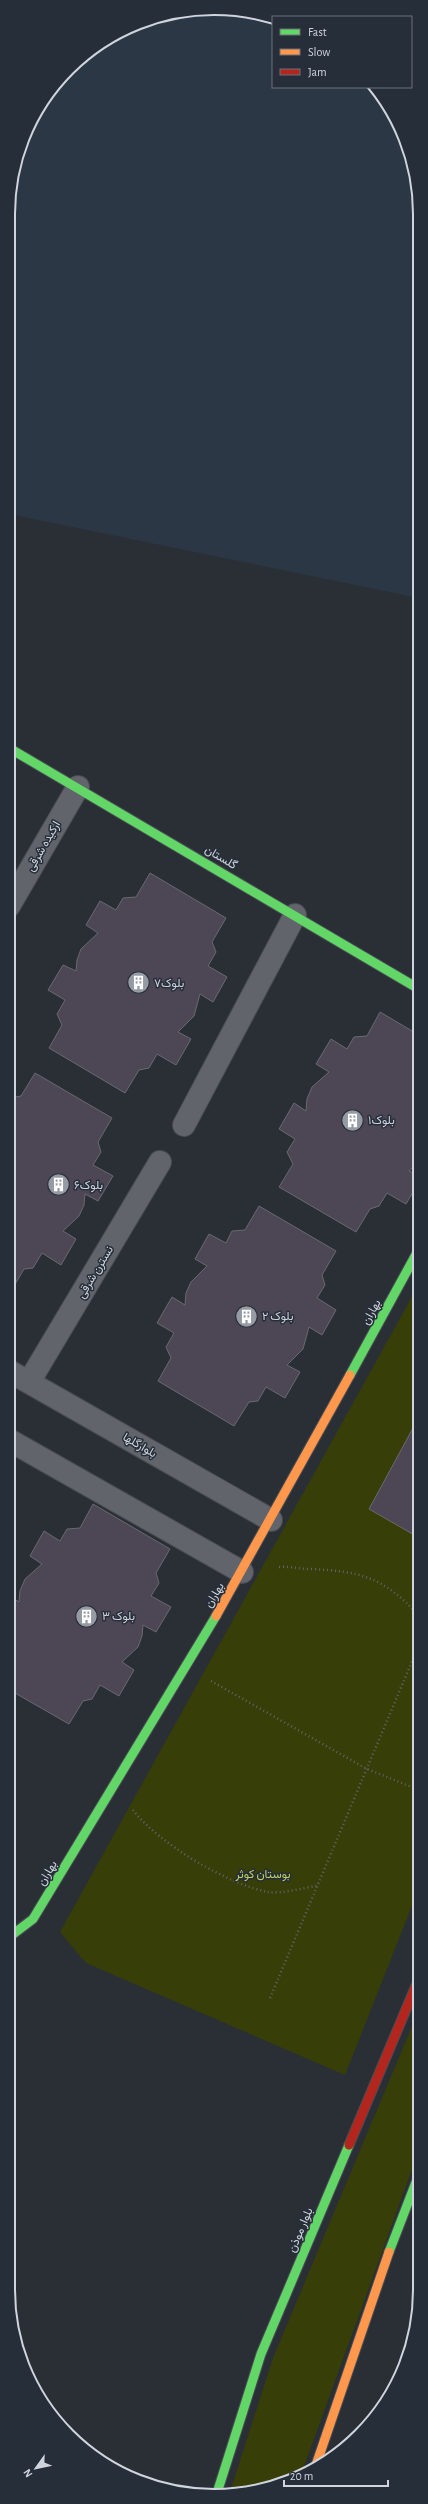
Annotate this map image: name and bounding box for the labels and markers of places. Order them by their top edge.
building icon: بلوک۷ [125,970,151,996]
place label: بلوک۷ [154,977,184,991]
building icon: بلوک۱ [339,1107,365,1133]
place label: بلوک۱ [368,1114,395,1128]
building icon: بلوک۶ [45,1172,71,1198]
place label: بلوک۶ [74,1179,103,1193]
building icon: بلوک ۲ [234,1303,260,1329]
place label: بلوک ۲ [262,1310,293,1324]
building icon: بلوک ۳ [74,1603,100,1629]
place label: بلوک ۳ [102,1610,135,1624]

